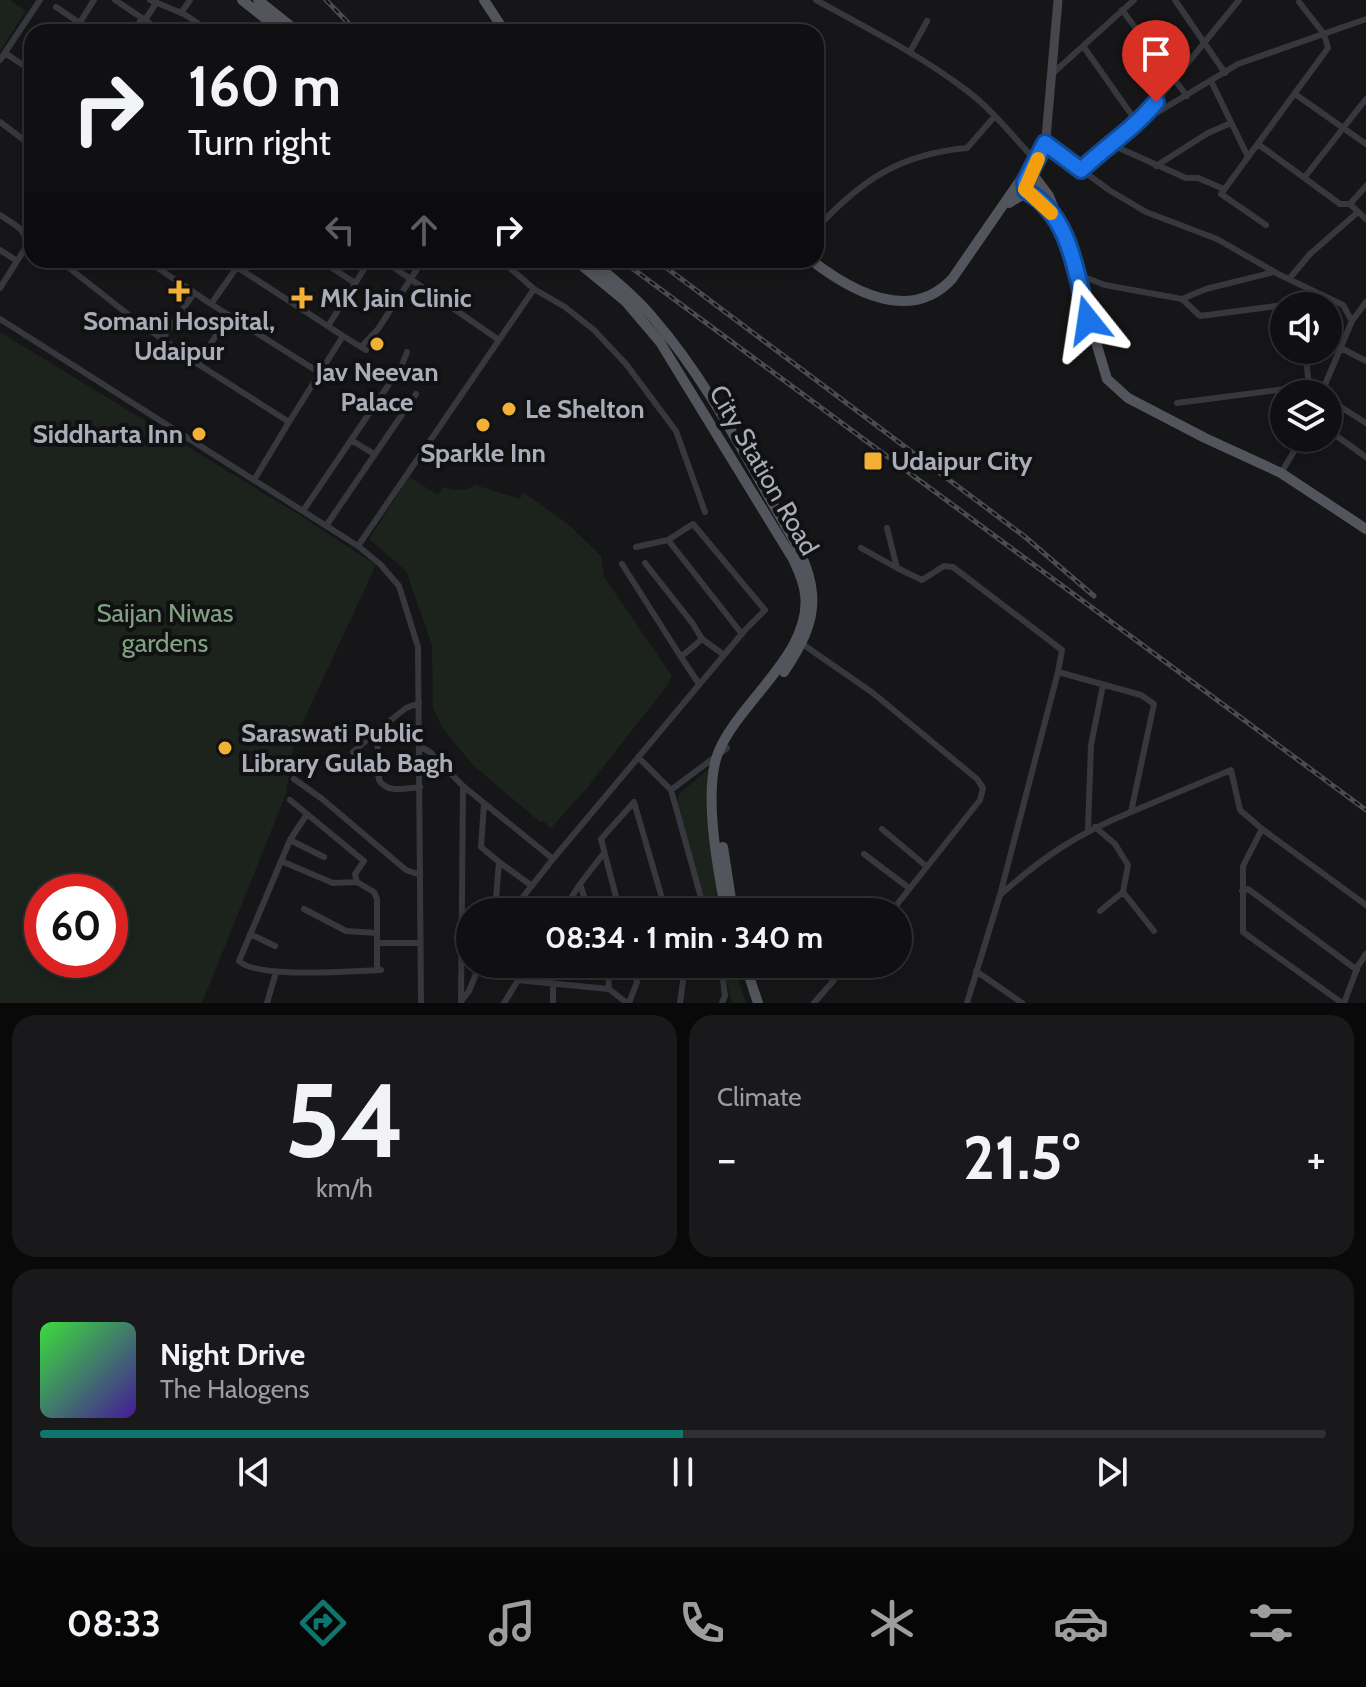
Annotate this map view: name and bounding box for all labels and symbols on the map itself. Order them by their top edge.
pin [1122,20,1190,102]
position arrow [1046,278,1130,362]
marker: Somani Hospital, Udaipur [168,280,190,302]
place label: MK Jain Clinic [320,282,472,314]
marker: MK Jain Clinic [291,287,313,309]
place label: Somani Hospital, Udaipur [83,305,275,367]
marker: Jav Neevan Palace [368,335,386,353]
place label: Jav Neevan Palace [314,356,439,418]
street label: City Station Road [702,379,826,561]
place label: Le Shelton [525,393,645,425]
marker: Le Shelton [500,400,518,418]
marker: Sparkle Inn [474,416,492,434]
place label: Siddharta Inn [33,418,183,450]
marker: Siddharta Inn [190,425,208,443]
place label: Sparkle Inn [420,437,546,469]
place label: Udaipur City [891,445,1033,477]
marker: Udaipur City [862,450,884,472]
park label: Saijan Niwas gardens [96,597,234,659]
place label: Saraswati Public Library Gulab Bagh [241,717,453,779]
marker: Saraswati Public Library Gulab Bagh [216,739,234,757]
speed limit sign: 60 [24,874,128,978]

